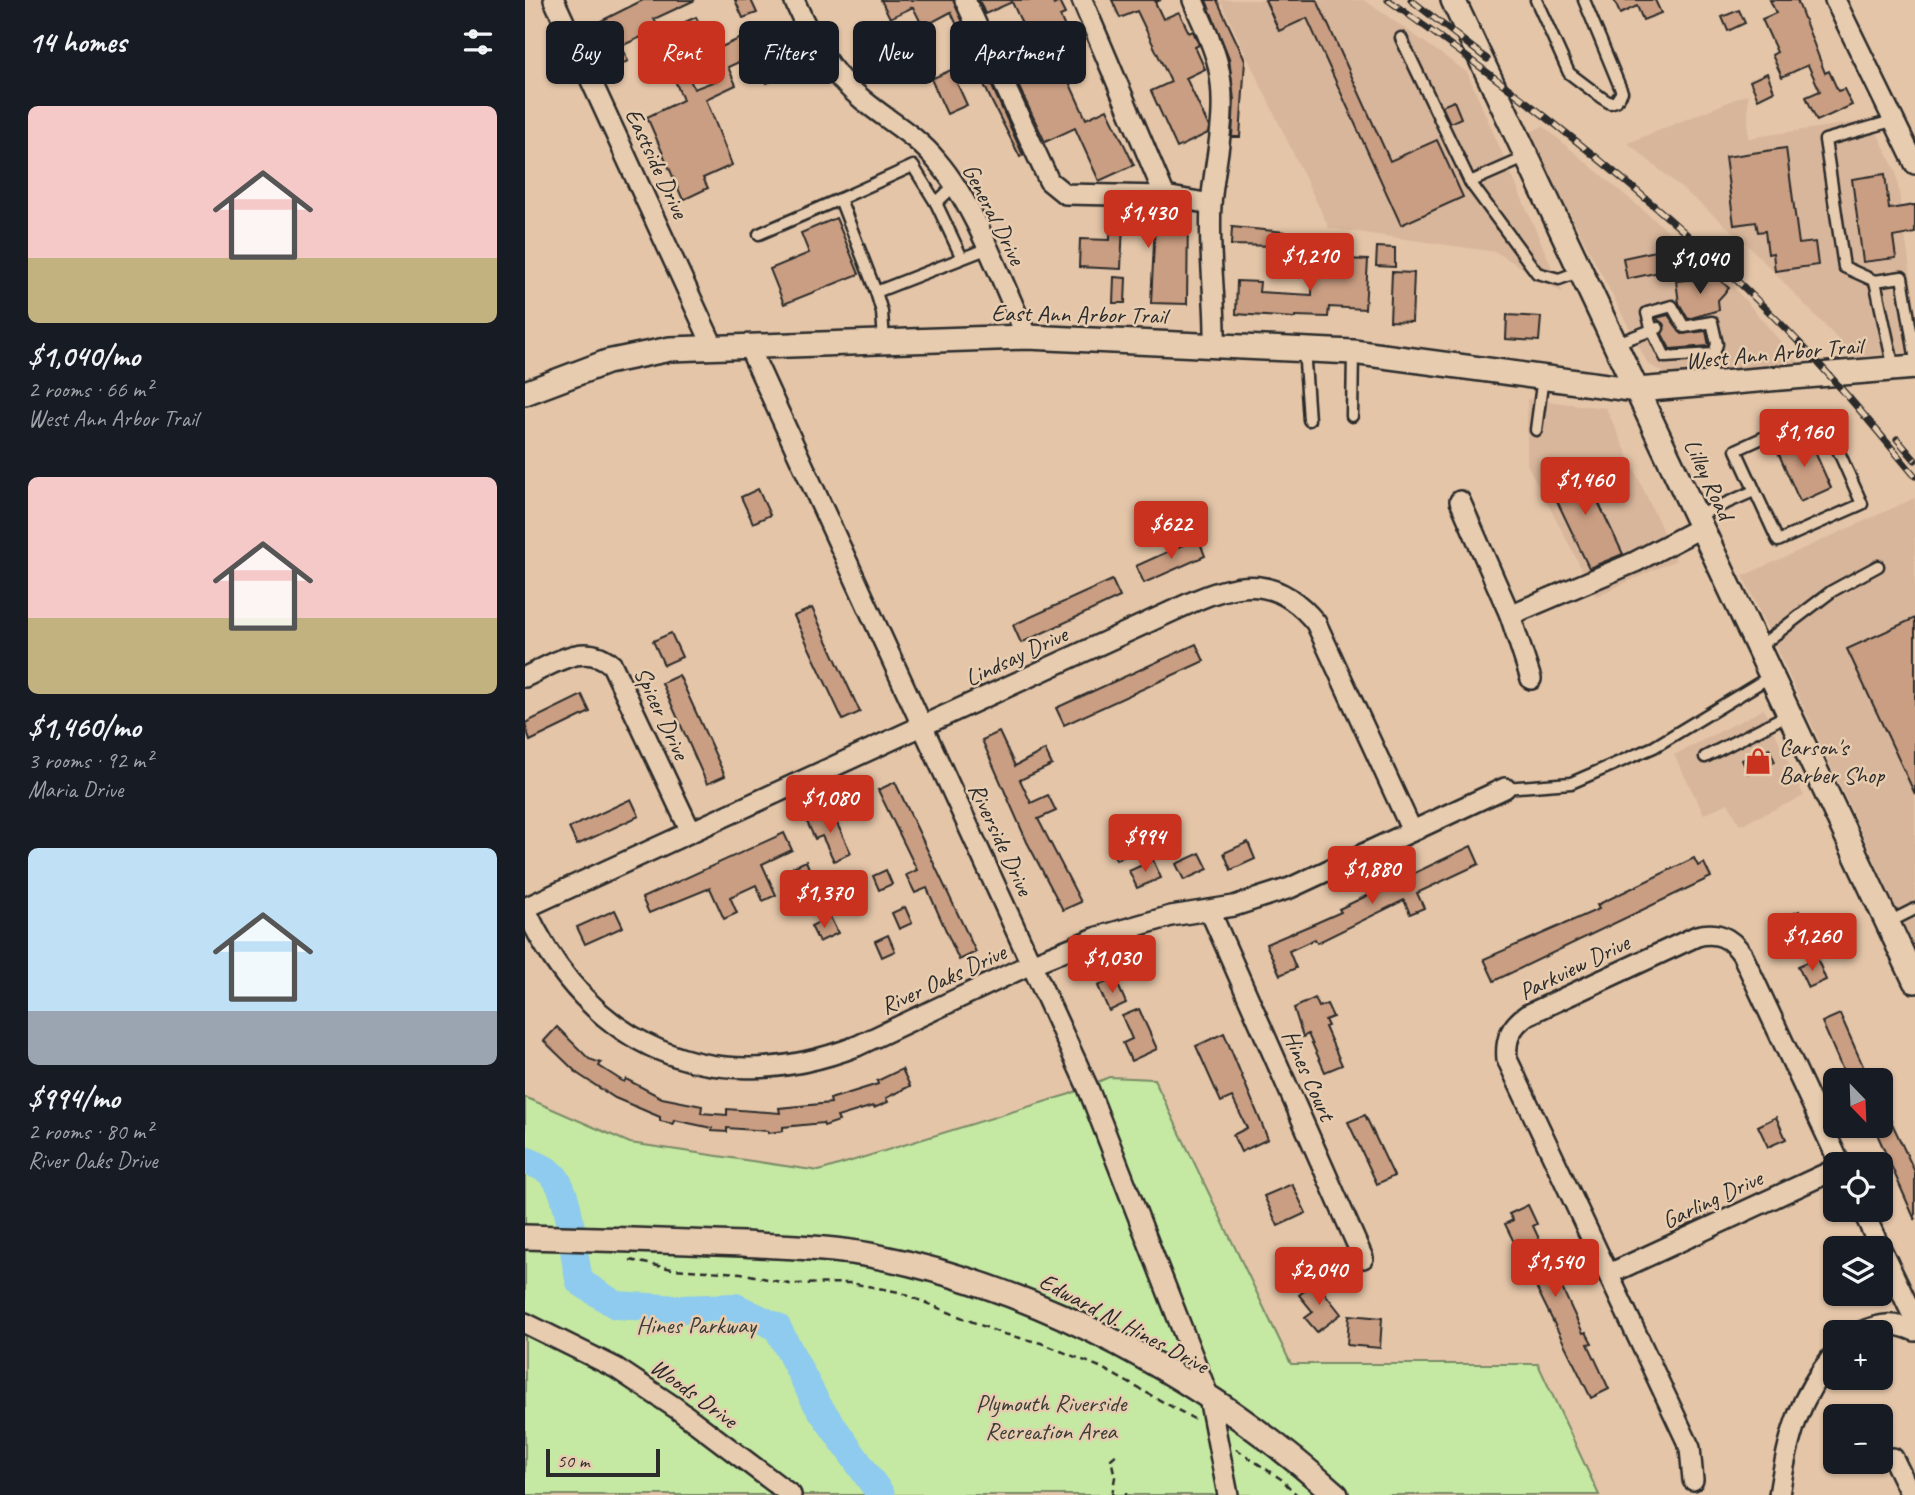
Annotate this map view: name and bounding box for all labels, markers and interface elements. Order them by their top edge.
chip: Buy [546,21,624,84]
chip: Rent [638,21,725,84]
chip: Filters [739,21,839,84]
chip: New [853,21,936,84]
chip: Apartment [950,21,1086,84]
text: 14 homes [28,23,126,61]
icon: filters [459,23,497,61]
street label: Eastside Drive [619,103,696,225]
icon: home [200,152,326,278]
street label: General Drive [956,158,1033,272]
pin: $1,430 [1091,190,1205,250]
text: $1,430 [1120,198,1176,227]
pin: $1,210 [1253,233,1367,293]
pin: $1,040 [1643,236,1757,296]
text: $1,210 [1282,241,1338,270]
text: $1,040 [1672,244,1728,273]
street label: East Ann Arbor Trail [991,297,1171,331]
street label: West Ann Arbor Trail [1684,330,1868,376]
text: $1,040/mo [28,337,140,375]
text: 2 rooms · 66 m² [28,375,152,404]
text: West Ann Arbor Trail [28,404,198,433]
pin: $1,160 [1747,410,1861,469]
text: $1,160 [1776,417,1832,446]
street label: Lilley Road [1677,434,1742,527]
pin: $1,460 [1528,458,1642,517]
text: $1,460 [1557,465,1613,494]
pin: $622 [1130,502,1212,561]
text: $622 [1150,509,1192,538]
icon: home [200,523,326,649]
street label: Lindsay Drive [960,618,1074,693]
street label: Spicer Drive [628,662,697,766]
text: $1,460/mo [28,708,141,746]
place label: Carson's Barber Shop [1779,732,1886,790]
text: 3 rooms · 92 m² [28,746,152,775]
shop icon: Carson's Barber Shop [1743,746,1773,776]
text: Maria Drive [28,775,123,804]
pin: $1,080 [773,776,887,835]
street label: Riverside Drive [962,778,1041,902]
text: $1,080 [802,783,858,812]
pin: $994 [1104,814,1186,874]
text: $994 [1125,822,1165,851]
pin: $1,880 [1315,846,1429,906]
text: $1,880 [1344,854,1400,883]
pin: $1,370 [767,870,881,930]
text: $1,370 [796,878,852,907]
icon: home [200,894,326,1020]
pin: $1,260 [1755,914,1869,973]
text: $1,260 [1784,921,1840,950]
street label: Parkview Drive [1514,926,1636,1007]
street label: River Oaks Drive [875,936,1013,1021]
pin: $1,030 [1055,936,1169,995]
text: $1,030 [1084,943,1140,972]
street label: Hines Court [1276,1025,1343,1127]
north arrow [1823,1068,1893,1138]
map controls [1823,1068,1893,1474]
text: $994/mo [28,1079,120,1117]
text: 2 rooms · 80 m² [28,1117,152,1146]
text: River Oaks Drive [28,1146,157,1175]
button: locate [1823,1152,1893,1222]
street label: Garling Drive [1657,1162,1769,1235]
button: layers [1823,1236,1893,1306]
pin: $1,540 [1498,1240,1612,1299]
text: $1,540 [1527,1247,1583,1276]
pin: $2,040 [1262,1248,1376,1307]
text: $2,040 [1291,1255,1347,1284]
street label: Edward N. Hines Drive [1034,1266,1216,1381]
park label: Hines Parkway [636,1310,757,1340]
button: + [1823,1320,1893,1390]
street label: Woods Drive [645,1351,745,1436]
park label: Plymouth Riverside Recreation Area [976,1388,1129,1446]
button: − [1823,1404,1893,1474]
scale bar [546,1446,660,1478]
text: 50 m [557,1449,589,1473]

